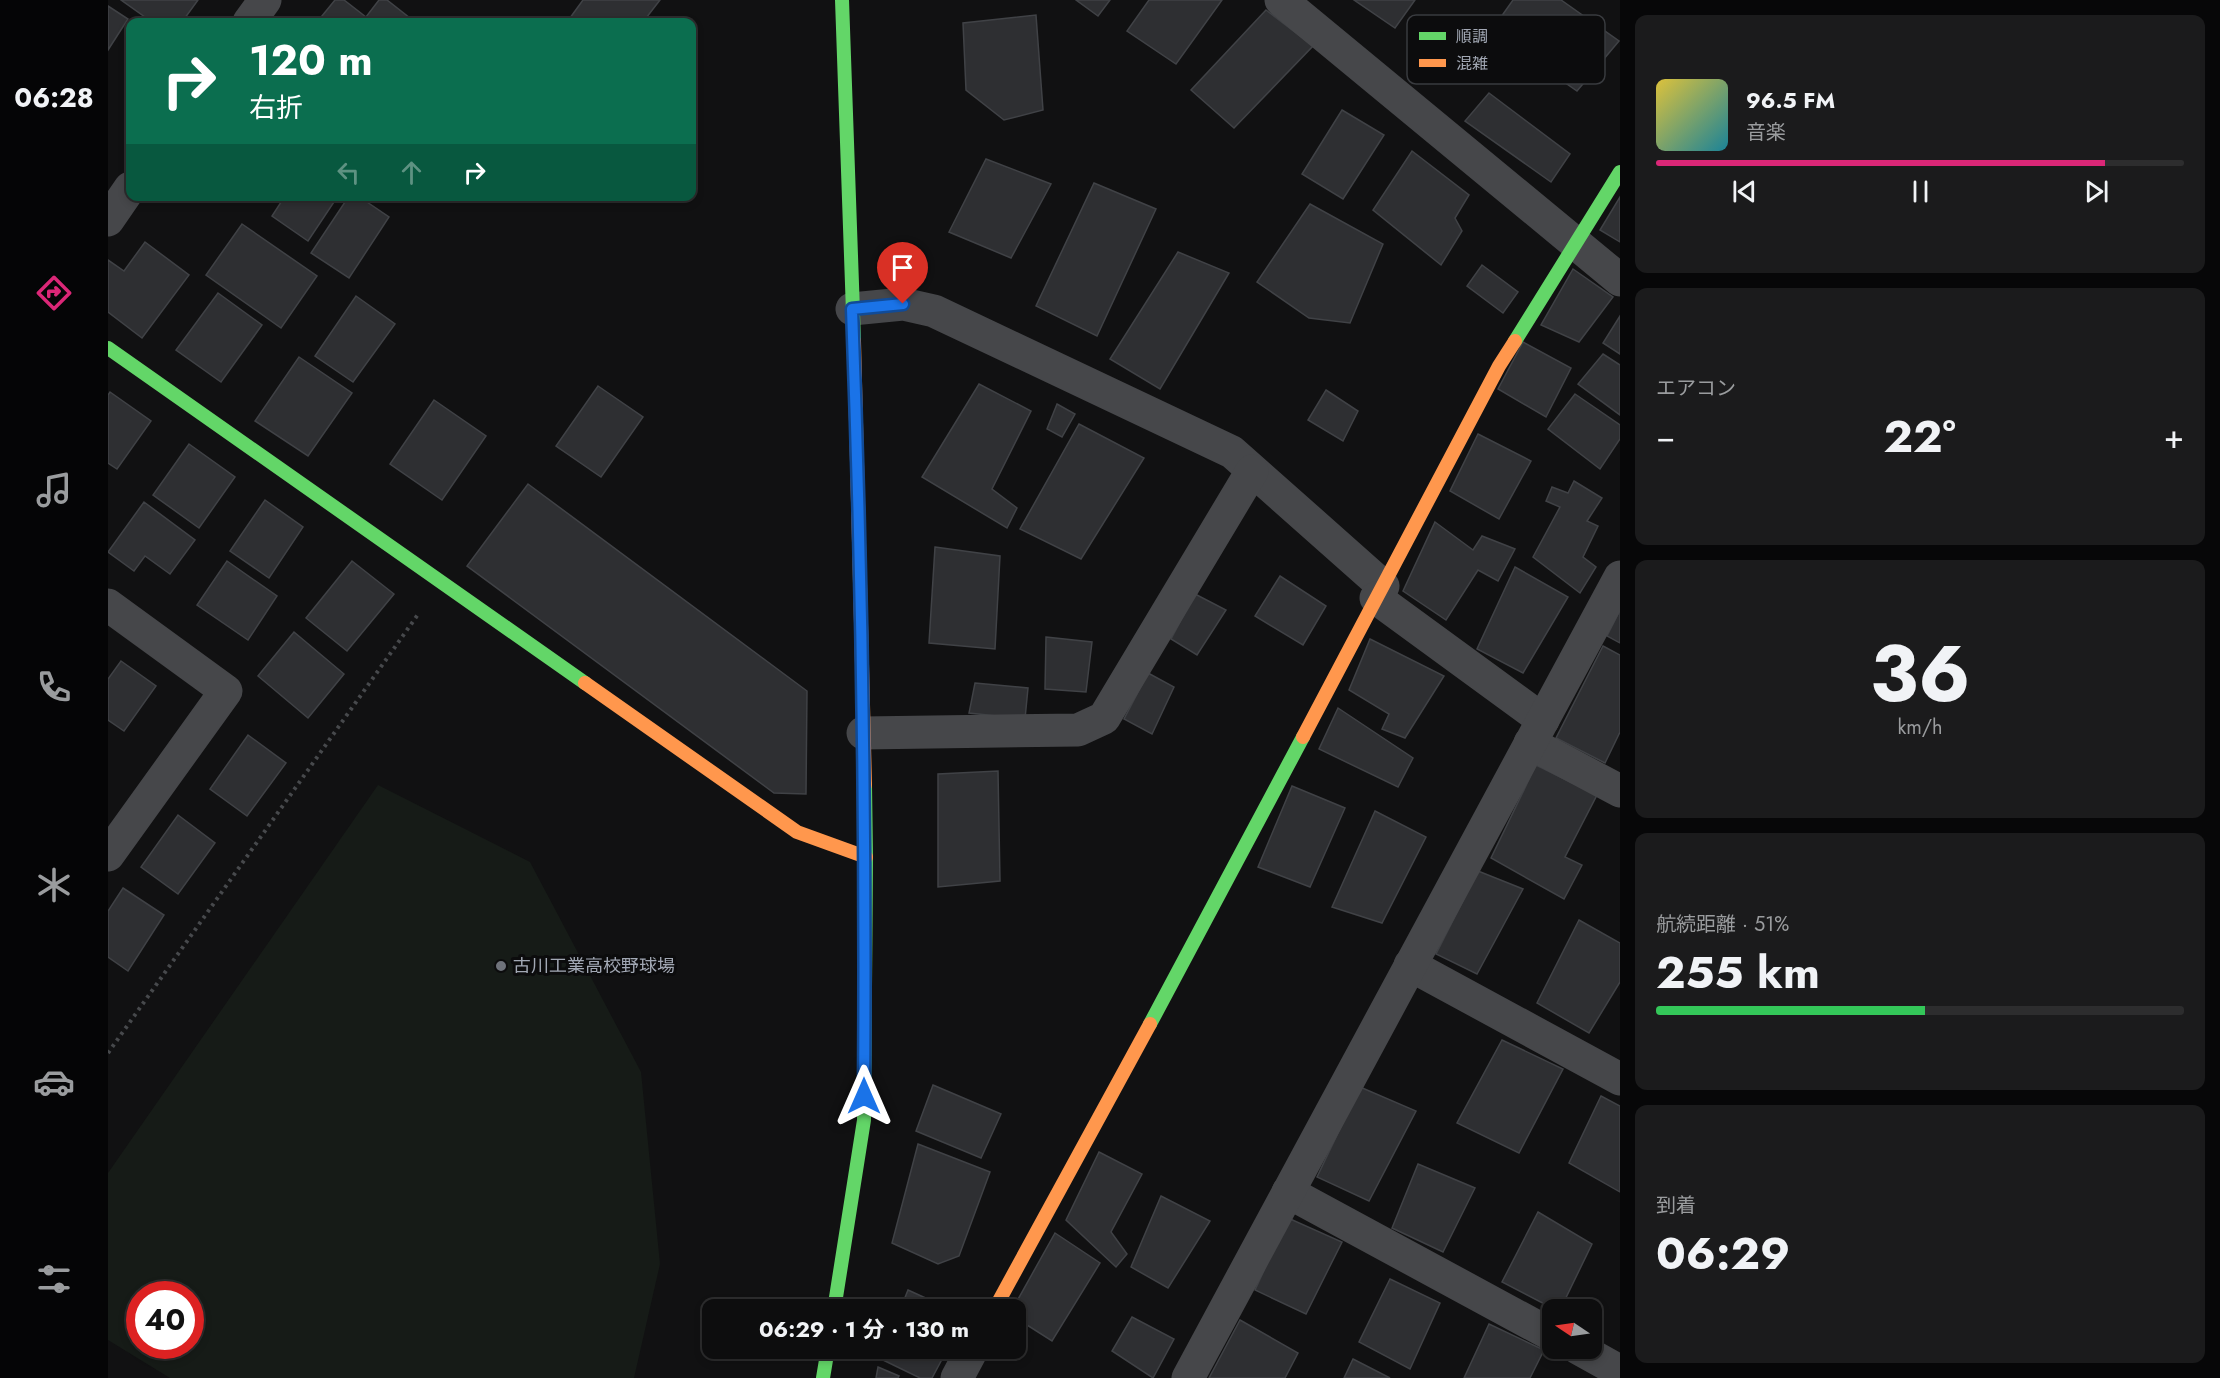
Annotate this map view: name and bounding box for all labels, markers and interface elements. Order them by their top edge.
legend [1407,15,1605,84]
text: 順調 [1456,25,1488,48]
text: 120 m [249,30,373,91]
icon: right [150,42,228,120]
text: 混雑 [1456,52,1488,75]
text: 06:28 [14,78,94,117]
text: 96.5 FM [1746,84,1835,116]
text: 右折 [249,88,303,127]
text: 音楽 [1746,118,1786,147]
icon: left [332,156,365,189]
icon: ahead [395,156,428,189]
icon: right [458,156,491,189]
icon: previous [1728,175,1761,208]
icon: pause [1904,175,1937,208]
icon: next [2080,175,2113,208]
pin [877,242,928,304]
icon: arrive [886,251,919,284]
icon: directions [33,272,75,314]
text: エアコン [1656,374,1736,403]
text: 22° [1883,404,1956,469]
text: − [1656,413,1675,460]
text: + [2164,413,2184,460]
icon: music [33,469,75,511]
text: 36 [1870,618,1970,730]
icon: phone [33,666,75,708]
text: km/h [1897,713,1943,742]
icon: climate [33,864,75,906]
text: 航続距離 · 51% [1656,910,1789,939]
text: 255 km [1656,940,1820,1005]
place label: 古川工業高校野球場 [513,953,675,979]
marker: 古川工業高校野球場 [494,959,508,973]
icon: car [33,1061,75,1103]
position arrow [832,1064,896,1128]
text: 到着 [1656,1191,1696,1220]
text: 06:29 [1656,1221,1790,1286]
icon: filters [33,1258,75,1300]
speed limit sign: 40 [126,1281,204,1359]
north arrow [1542,1299,1602,1359]
map controls [1542,1299,1602,1359]
text: 06:29 · 1 分 · 130 m [759,1313,969,1345]

